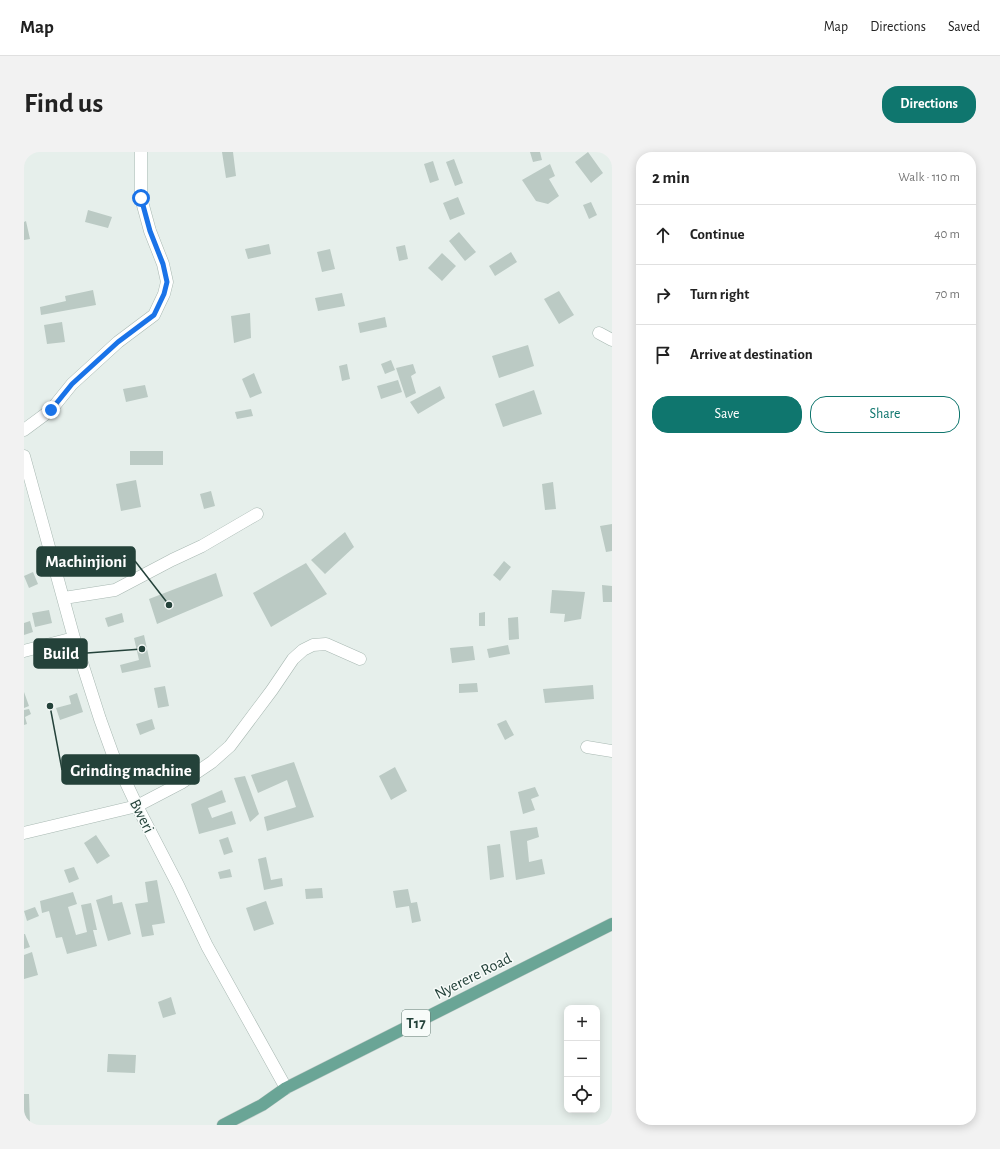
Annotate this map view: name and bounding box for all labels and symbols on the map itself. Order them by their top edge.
route start [132,189,150,207]
route end [42,401,60,419]
callout: Machinjioni [37,547,135,576]
text: Machinjioni [45,553,127,571]
callout: Build [34,639,87,668]
text: Build [43,645,79,662]
callout: Grinding machine [62,755,199,784]
text: Grinding machine [70,762,192,779]
street label: Bweri [127,797,157,835]
street label: Nyerere Road [432,950,514,1003]
road number: T17 [402,1010,430,1036]

